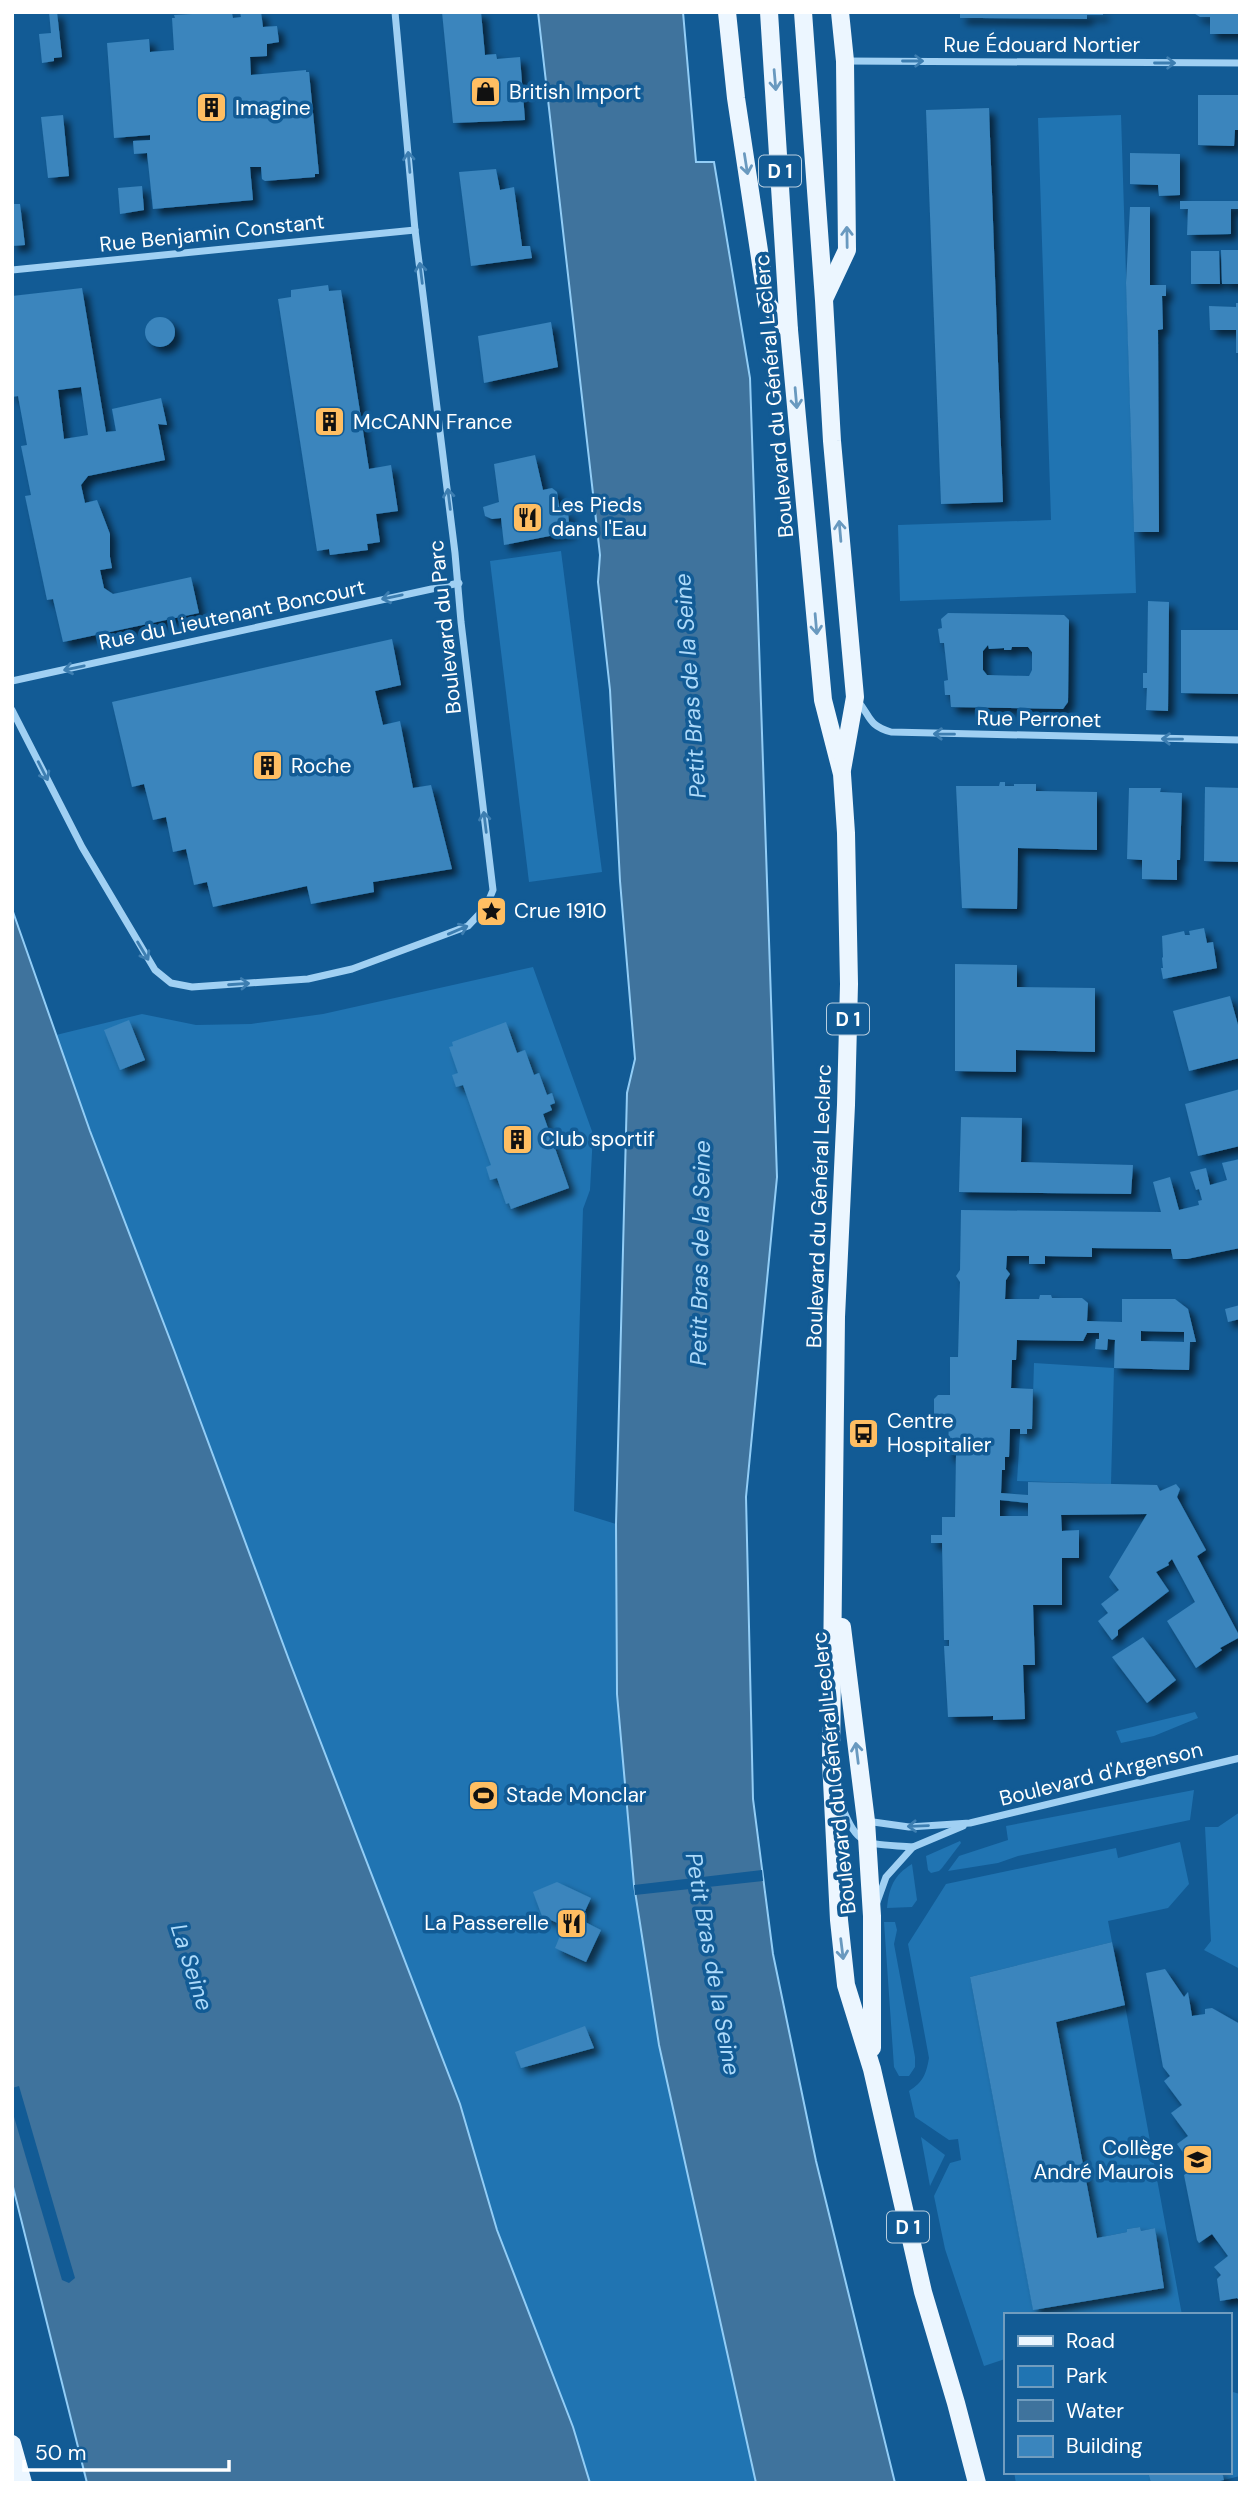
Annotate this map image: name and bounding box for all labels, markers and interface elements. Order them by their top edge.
street label: Rue Édouard Nortier [944,31,1141,59]
one-way arrow [901,54,924,68]
one-way arrow [1153,56,1176,70]
one-way arrow [768,68,781,91]
shop icon: British Import [469,75,503,109]
place label: British Import [509,78,641,106]
building icon: Imagine [195,91,229,125]
place label: Imagine [235,94,311,122]
one-way arrow [402,151,415,174]
one-way arrow [740,152,753,175]
road number: D 1 [759,155,801,186]
street label: Rue Benjamin Constant [98,207,326,259]
one-way arrow [840,226,854,249]
street label: Boulevard du Général Leclerc [748,253,800,539]
one-way arrow [414,262,427,285]
one-way arrow [789,386,802,409]
building icon: McCANN France [313,405,347,439]
place label: McCANN France [353,408,512,436]
one-way arrow [442,488,455,510]
place label: Les Pieds dans l'Eau [551,491,647,543]
restaurant icon: Les Pieds dans l'Eau [511,500,545,534]
one-way arrow [833,520,846,543]
street label: Boulevard du Parc [422,539,468,715]
water label: Petit Bras de la Seine [667,572,713,800]
street label: Rue du Lieutenant Boncourt [96,573,368,657]
one-way arrow [381,591,404,605]
one-way arrow [810,613,823,635]
one-way arrow [63,661,86,675]
street label: Rue Perronet [976,704,1102,734]
one-way arrow [933,727,956,741]
one-way arrow [1160,732,1183,746]
building icon: Roche [251,749,285,783]
place label: Roche [291,752,351,780]
one-way arrow [37,760,51,781]
one-way arrow [479,811,492,834]
place icon: Crue 1910 [474,894,508,928]
place label: Crue 1910 [514,897,607,925]
one-way arrow [447,922,468,935]
one-way arrow [137,940,151,960]
one-way arrow [227,977,250,990]
road number: D 1 [827,1004,869,1035]
street label: Boulevard du Général Leclerc [800,1064,838,1348]
building icon: Club sportif [500,1122,534,1156]
place label: Club sportif [540,1125,655,1153]
water label: Petit Bras de la Seine [683,1140,717,1366]
place label: Centre Hospitalier [887,1407,992,1459]
bus stop icon: Centre Hospitalier [847,1416,881,1450]
street label: Boulevard du Général Leclerc [805,1630,863,1916]
street label: Boulevard d'Argenson [996,1735,1206,1813]
one-way arrow [851,1743,864,1765]
sports icon: Stade Monclar [466,1778,500,1812]
place label: Stade Monclar [506,1781,647,1809]
one-way arrow [907,1820,930,1833]
water label: Petit Bras de la Seine [679,1850,747,2078]
restaurant icon: La Passerelle [555,1906,589,1940]
place label: La Passerelle [424,1909,549,1937]
water label: La Seine [164,1920,220,2014]
one-way arrow [836,1937,849,1959]
place label: Collège André Maurois [1033,2134,1174,2186]
school or university icon: Collège André Maurois [1180,2143,1214,2177]
road number: D 1 [887,2212,929,2242]
legend [1004,2313,1231,2474]
text: Road [1066,2327,1115,2355]
text: Park [1066,2362,1108,2390]
text: Water [1066,2397,1124,2425]
scale bar [24,2428,229,2472]
text: Building [1066,2432,1143,2460]
text: 50 m [35,2439,86,2467]

